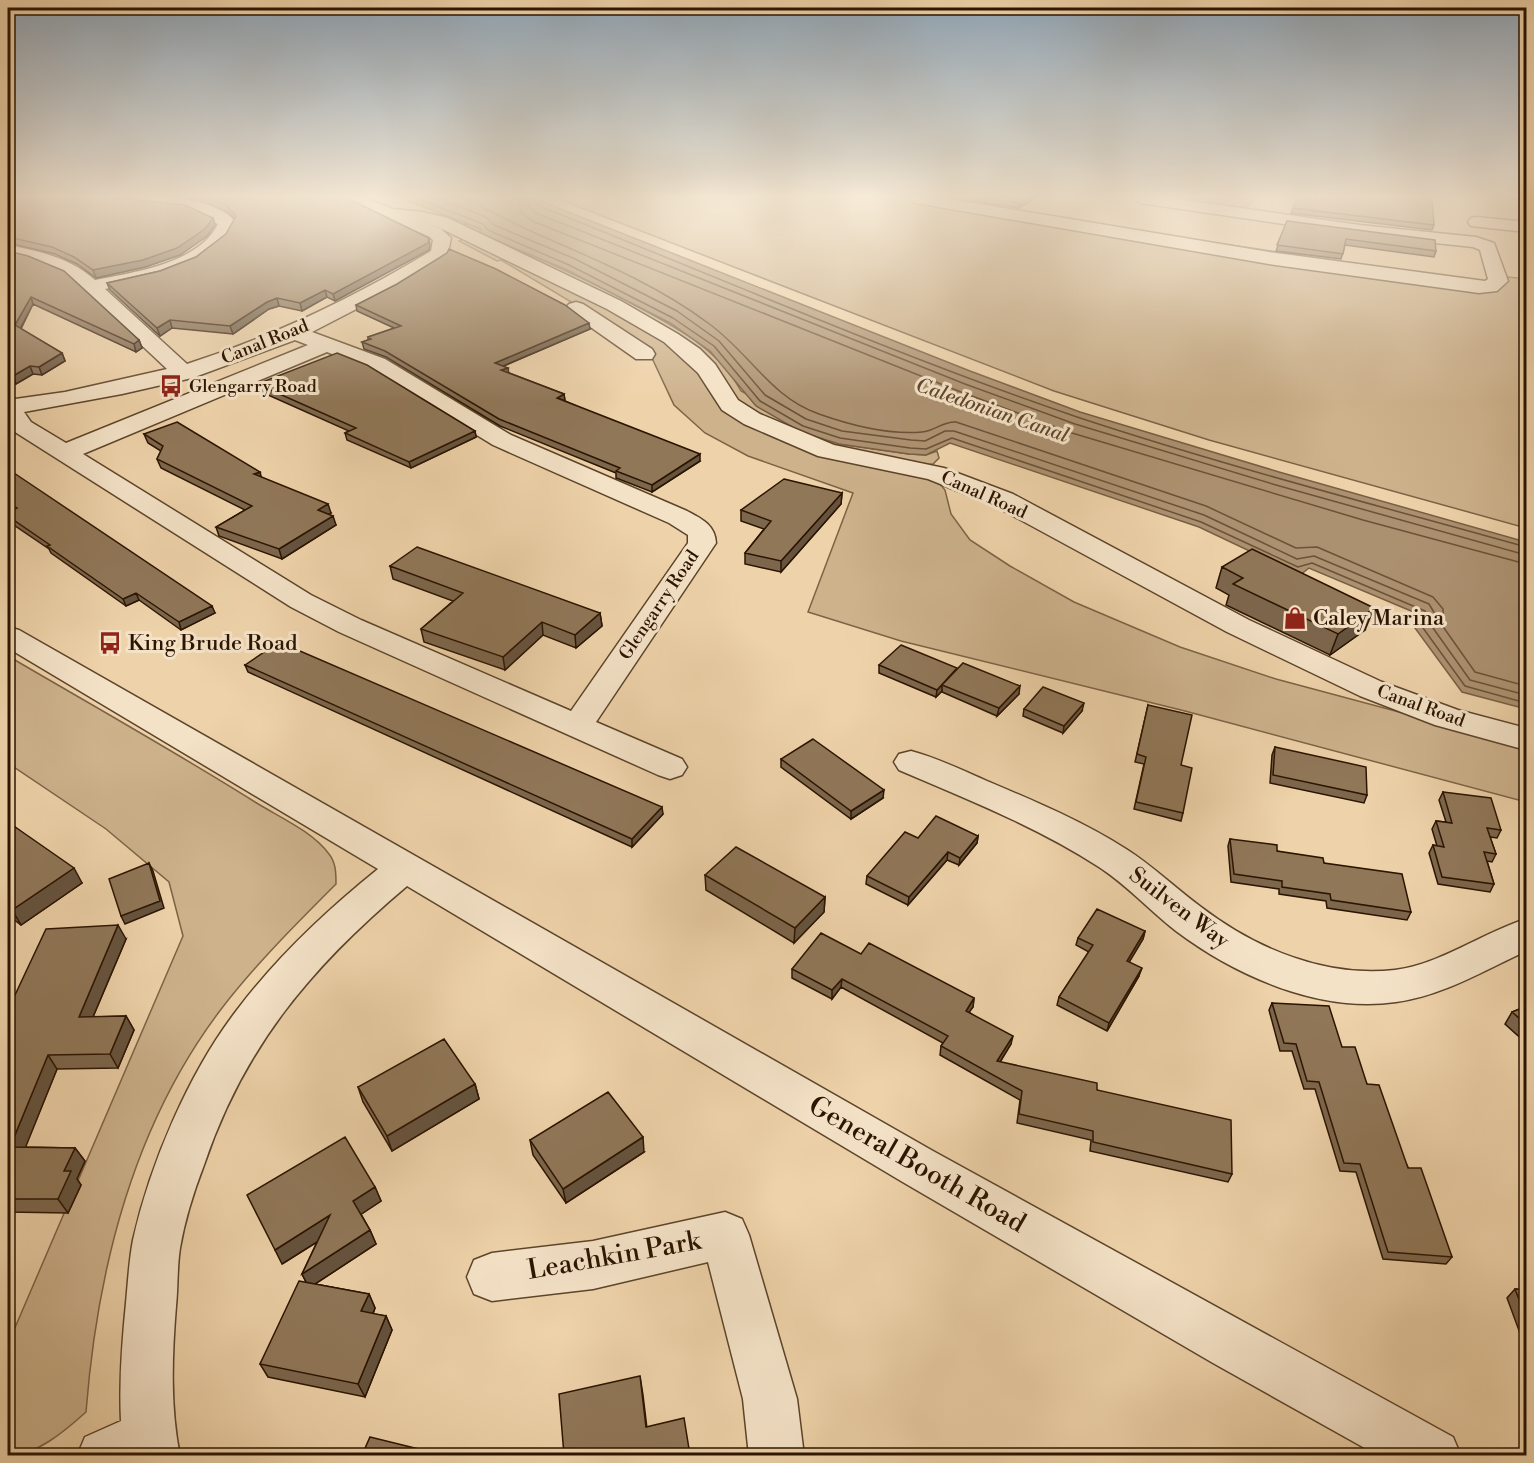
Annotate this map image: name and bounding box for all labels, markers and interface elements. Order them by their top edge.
street label: Canal Road [218,314,313,370]
bus stop icon: Glengarry Road [158,373,184,399]
water label: Caledonian Canal [912,373,1072,449]
place label: Glengarry Road [189,375,317,398]
street label: Canal Road [937,466,1031,525]
street label: Glengarry Road [614,545,705,664]
shop icon: Caley Marina [1282,605,1308,631]
place label: Caley Marina [1313,605,1445,632]
bus stop icon: King Brude Road [97,630,123,656]
place label: King Brude Road [128,630,298,657]
street label: Canal Road [1374,679,1469,733]
street label: Suilven Way [1123,862,1235,955]
street label: General Booth Road [802,1089,1032,1241]
street label: Leachkin Park [525,1224,705,1288]

